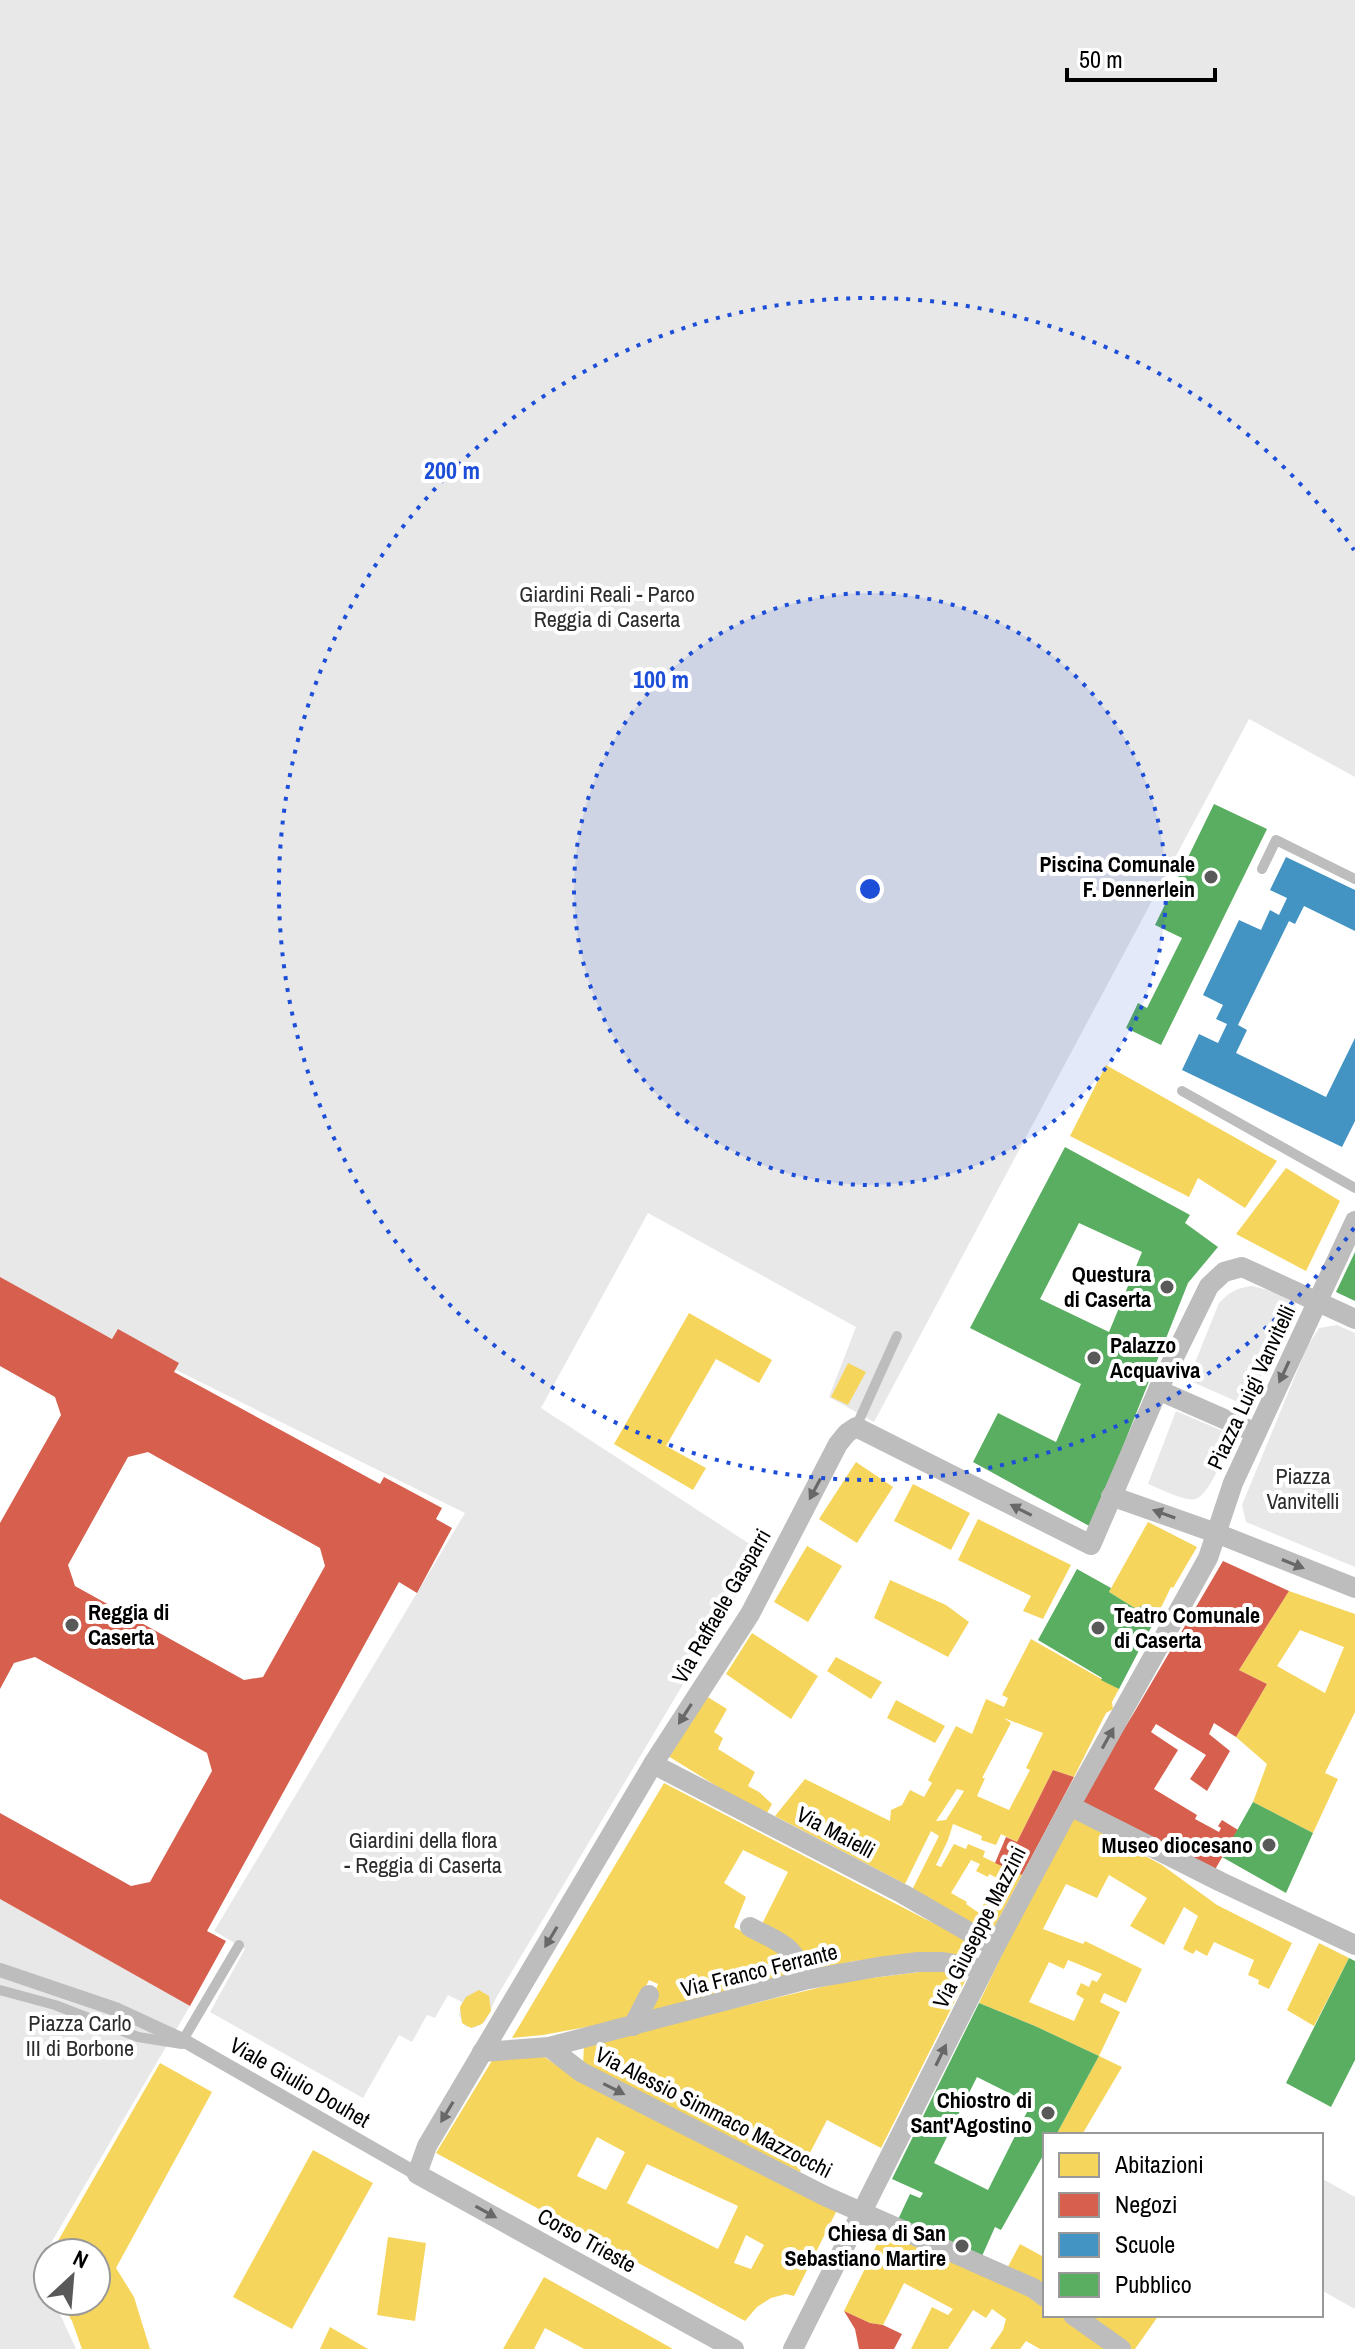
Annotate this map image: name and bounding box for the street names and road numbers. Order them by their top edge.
street label: Piazza Luigi Vanvitelli [1200,1300,1302,1474]
street label: Via Raffaele Gasparri [665,1523,777,1689]
street label: Via Maielli [791,1799,881,1865]
street label: Via Giuseppe Mazzini [925,1841,1033,2013]
street label: Via Franco Ferrante [678,1936,840,2004]
street label: Viale Giulio Douhet [224,2030,376,2134]
street label: Via Alessio Simmaco Mazzocchi [590,2039,838,2185]
street label: Corso Trieste [532,2201,642,2279]

